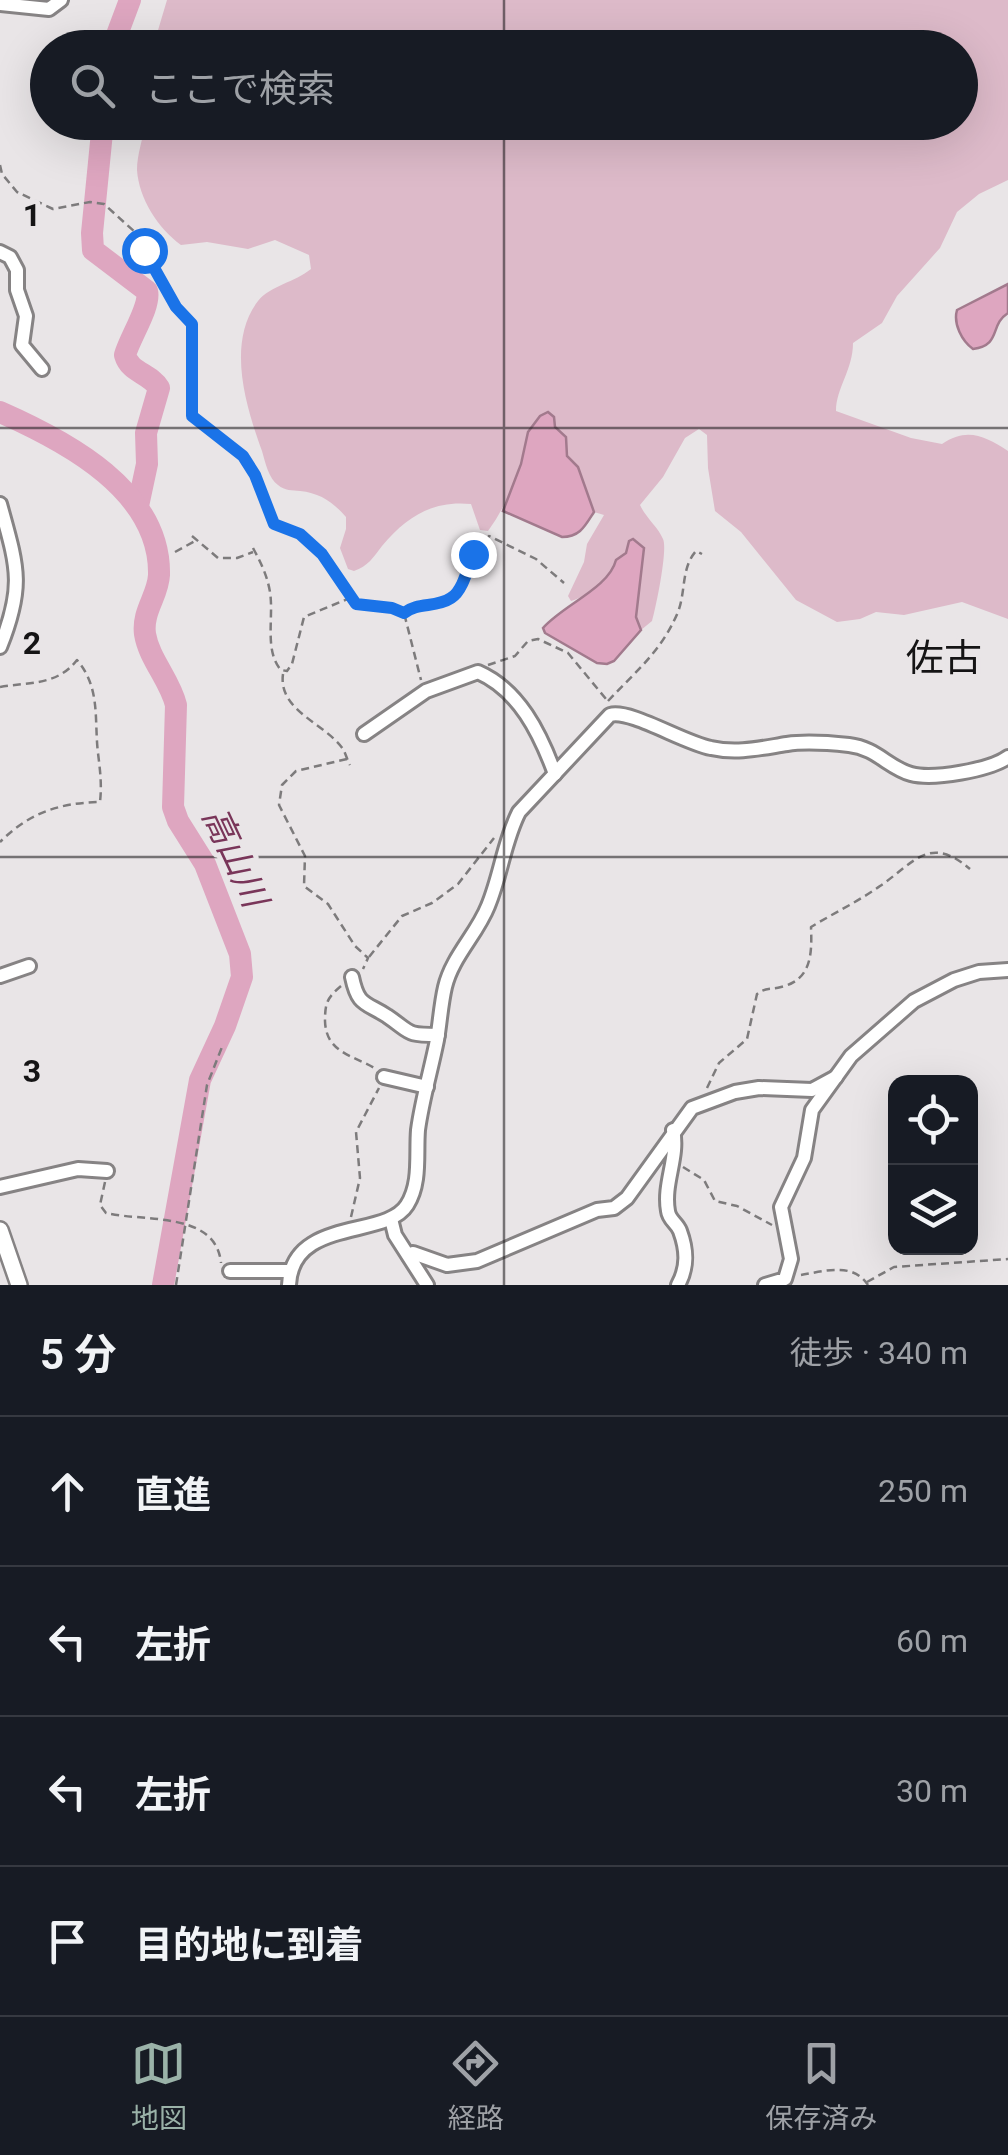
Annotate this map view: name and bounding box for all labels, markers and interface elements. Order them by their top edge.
search box [30,30,978,140]
icon: search [65,58,120,113]
text: ここで検索 [145,67,335,111]
text: 1 [23,196,41,234]
route start [122,228,168,274]
route end [451,532,497,578]
text: 2 [23,624,41,662]
district label: 佐古 [906,636,982,680]
water label: 高山川 [194,801,277,917]
text: 3 [23,1052,41,1090]
map controls [888,1075,978,1255]
button: locate [888,1075,978,1165]
button: layers [888,1165,978,1255]
text: 5 分 [40,1330,117,1379]
text: 徒歩 · 340 m [790,1334,968,1372]
icon: ahead [40,1464,95,1519]
text: 250 m [878,1472,968,1510]
text: 直進 [135,1473,211,1517]
icon: left [40,1614,95,1669]
text: 60 m [896,1622,968,1660]
text: 左折 [135,1623,211,1667]
icon: left [40,1764,95,1819]
text: 30 m [896,1772,968,1810]
text: 左折 [135,1773,211,1817]
icon: arrive [40,1914,95,1969]
text: 目的地に到着 [135,1923,363,1967]
tab: 地図 [131,2036,187,2136]
tab: 経路 [448,2036,504,2136]
tab: 保存済み [765,2036,877,2136]

